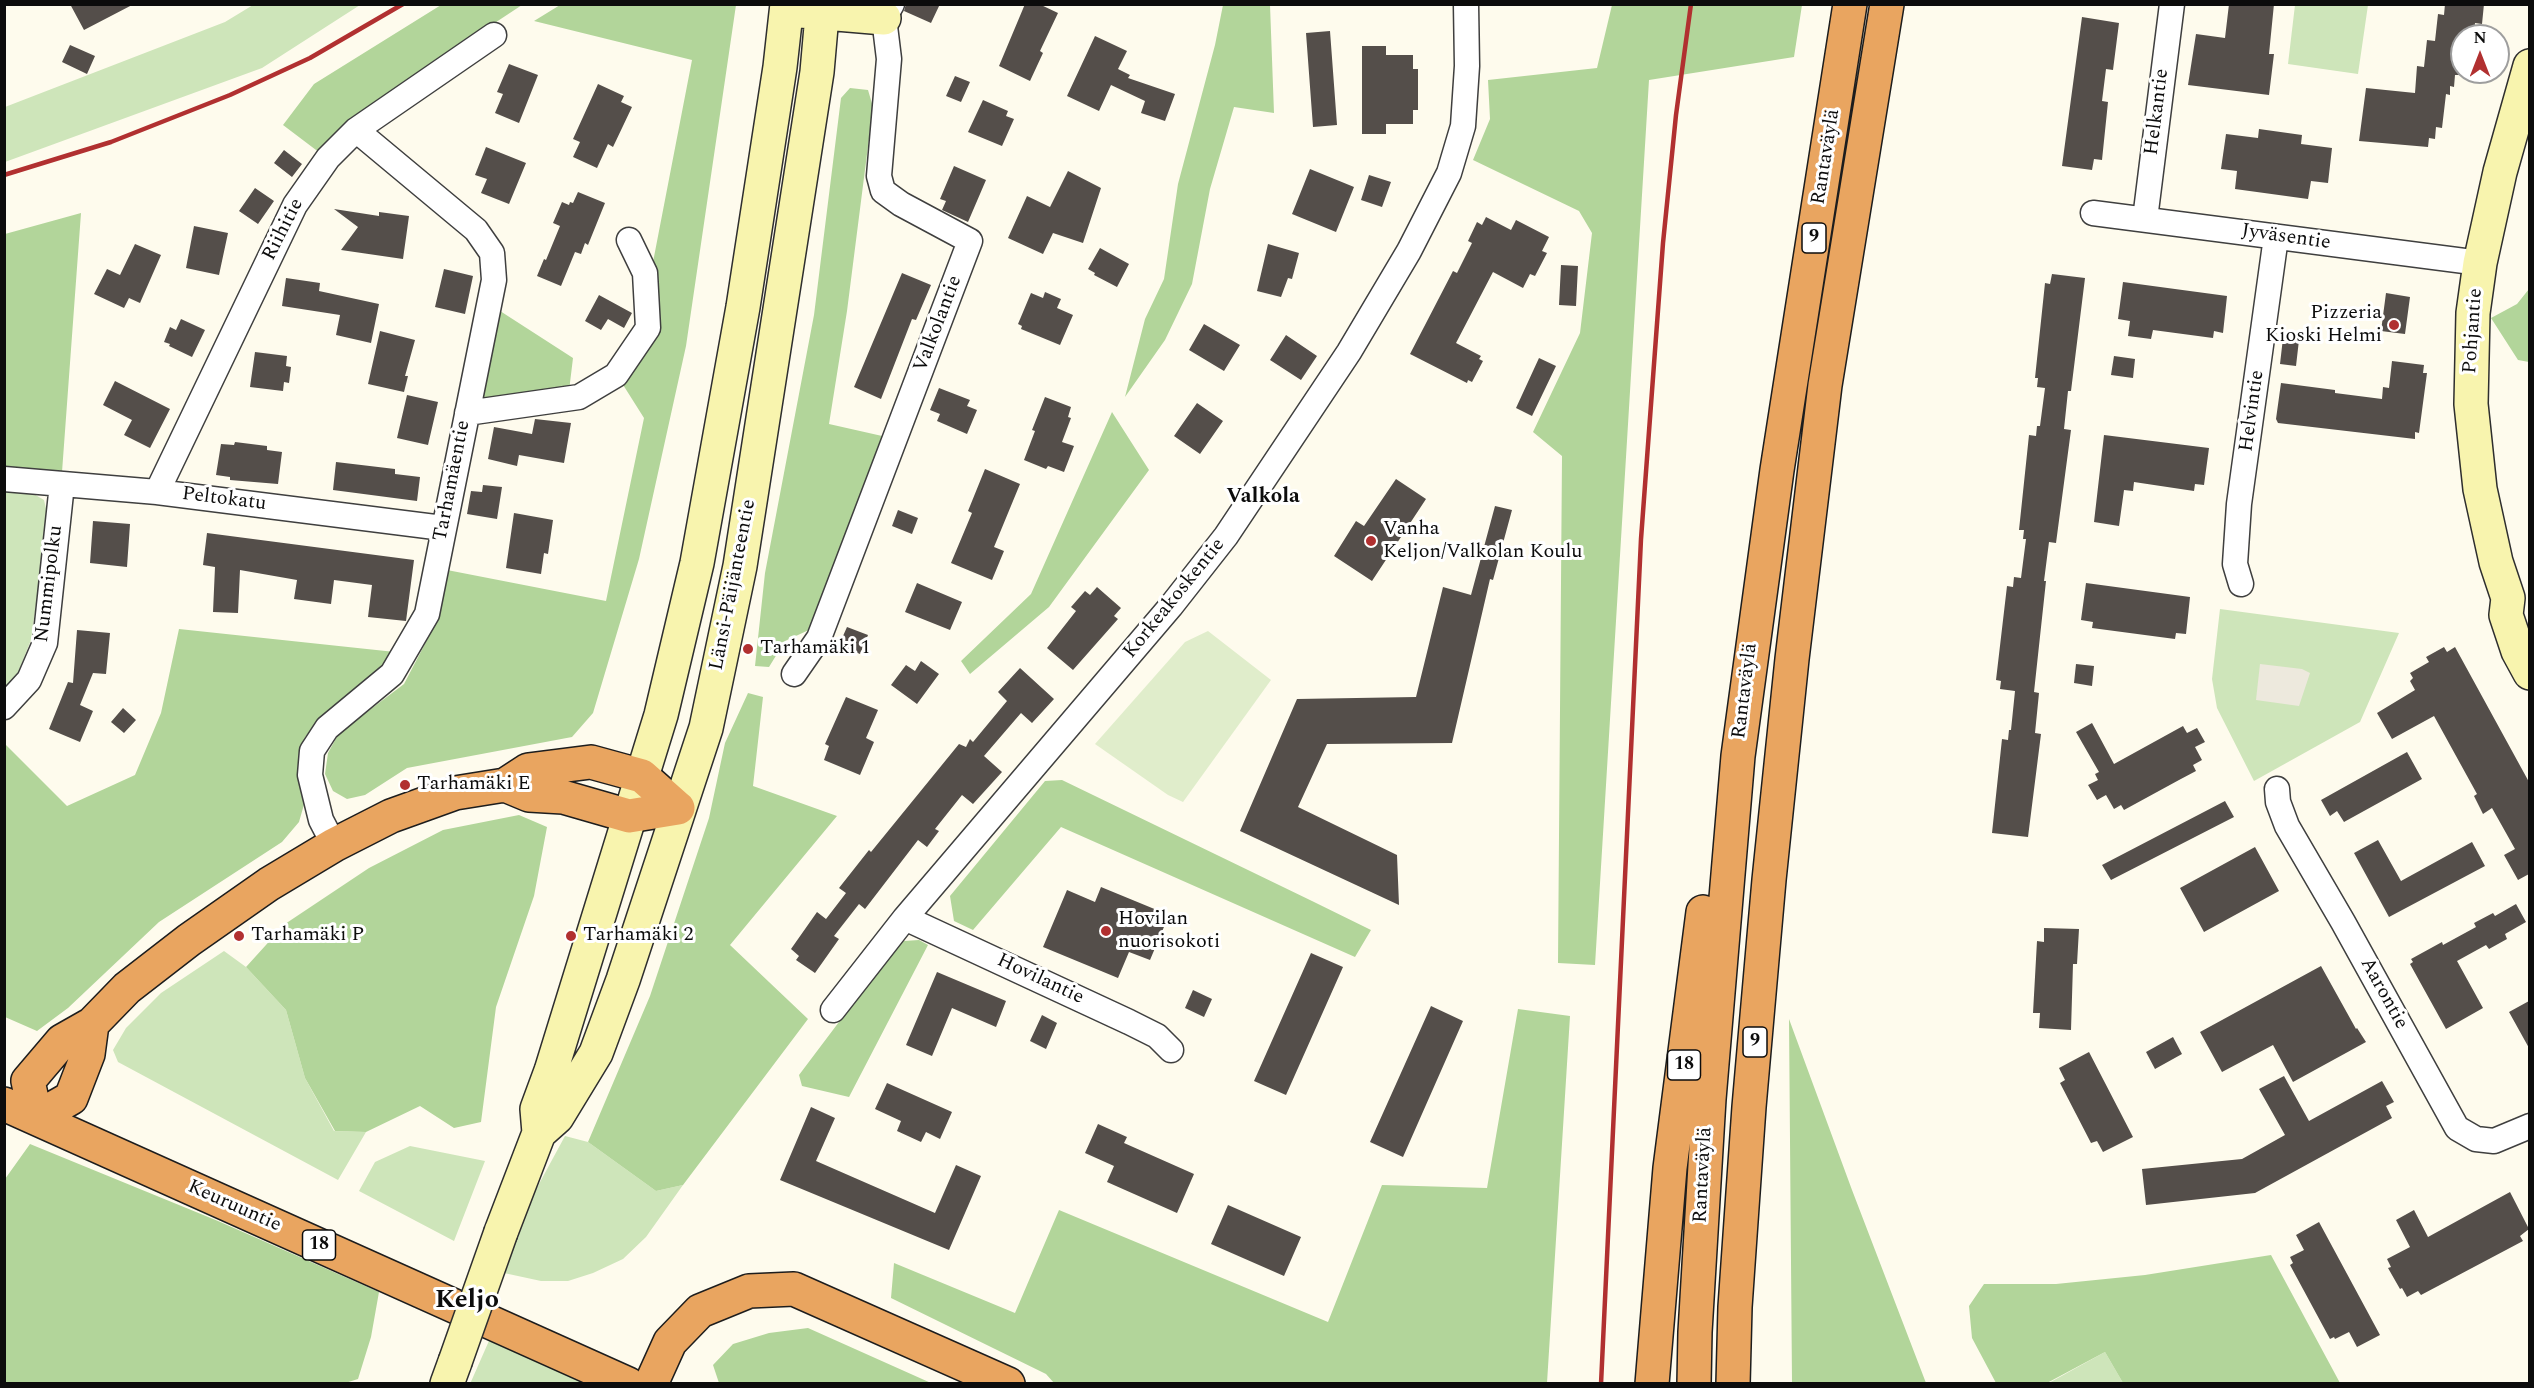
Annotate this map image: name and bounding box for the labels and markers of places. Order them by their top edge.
place label: Pizzeria Kioski Helmi [2265,302,2382,349]
marker: Pizzeria Kioski Helmi [2387,318,2401,332]
place label: Vanha Keljon/Valkolan Koulu [1383,518,1583,565]
marker: Vanha Keljon/Valkolan Koulu [1364,534,1378,548]
place label: Tarhamäki 1 [760,637,871,661]
marker: Tarhamäki 1 [741,642,755,656]
place label: Tarhamäki E [417,773,531,797]
marker: Tarhamäki E [398,778,412,792]
place label: Hovilan nuorisokoti [1118,908,1220,955]
place label: Tarhamäki P [251,924,364,948]
place label: Tarhamäki 2 [583,924,694,948]
marker: Hovilan nuorisokoti [1099,924,1113,938]
marker: Tarhamäki P [232,929,246,943]
marker: Tarhamäki 2 [564,929,578,943]

